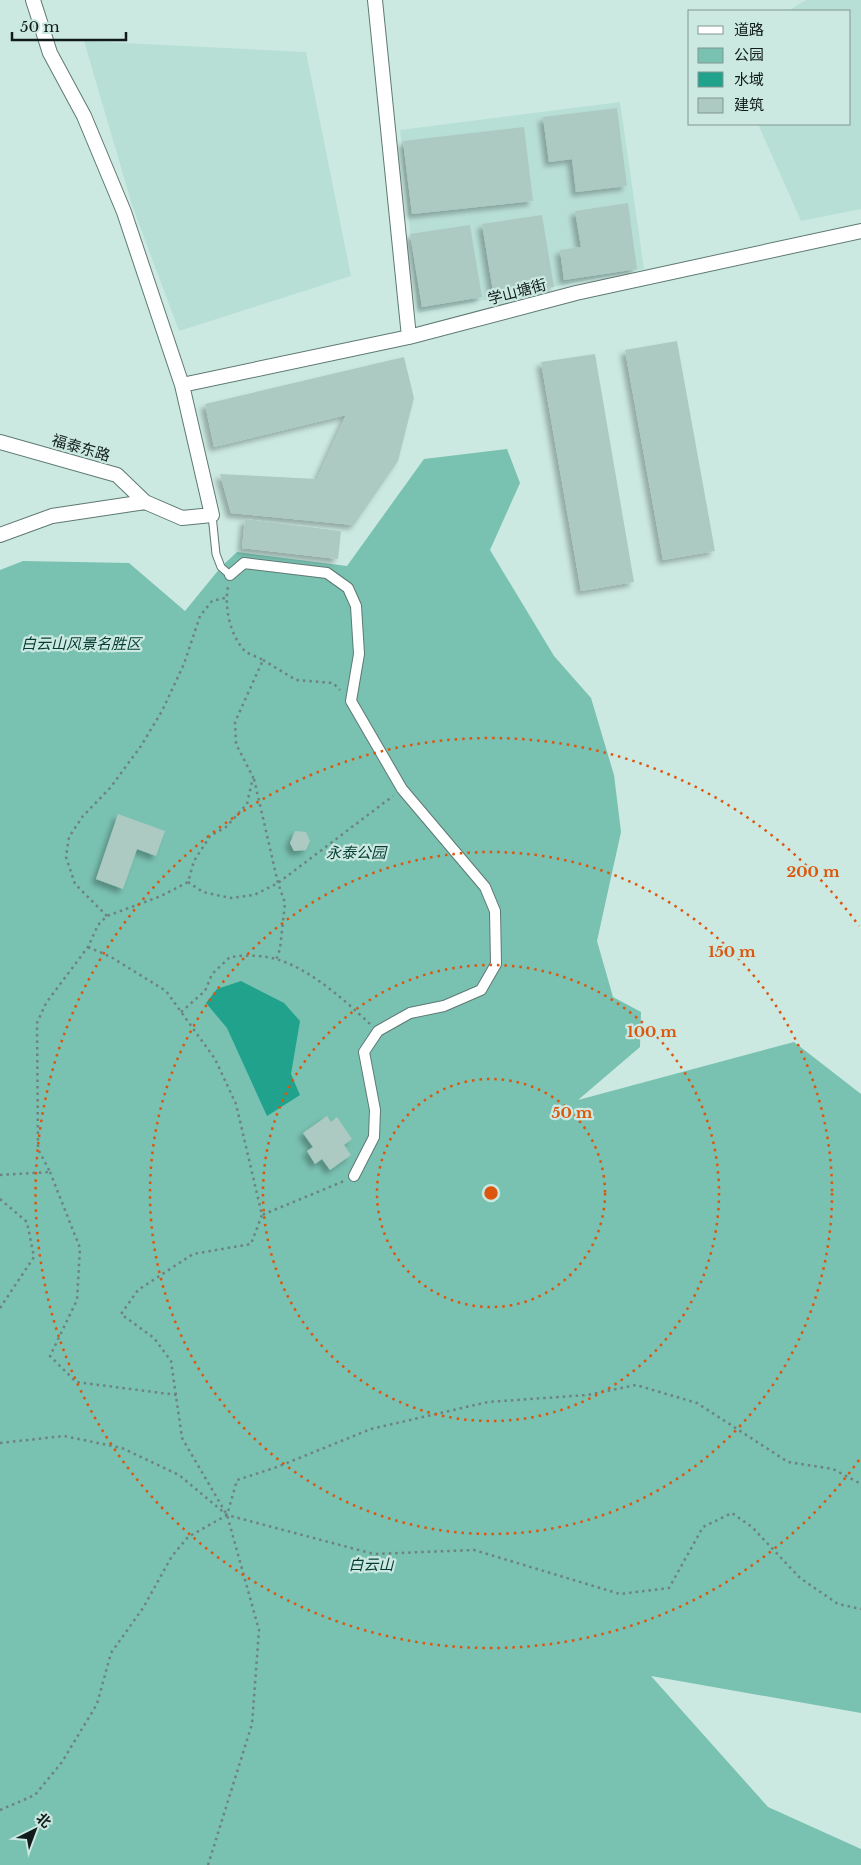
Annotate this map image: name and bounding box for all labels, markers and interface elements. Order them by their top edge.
scale bar [12,10,126,42]
legend [688,10,851,125]
text: 50 m [20,17,60,36]
text: 道路 [734,20,764,39]
text: 公园 [734,45,764,64]
text: 水域 [734,70,764,89]
text: 建筑 [734,95,764,114]
street label: 学山塘街 [485,275,548,308]
street label: 福泰东路 [50,430,113,465]
park label: 白云山风景名胜区 [21,634,143,653]
park label: 永泰公园 [326,843,388,862]
text: 200 m [787,862,840,881]
text: 150 m [708,942,756,961]
text: 100 m [627,1022,677,1041]
text: 50 m [552,1103,593,1122]
centre of rings [482,1184,500,1202]
park label: 白云山 [348,1555,394,1574]
north arrow [10,1805,60,1855]
text: 北 [32,1809,55,1832]

